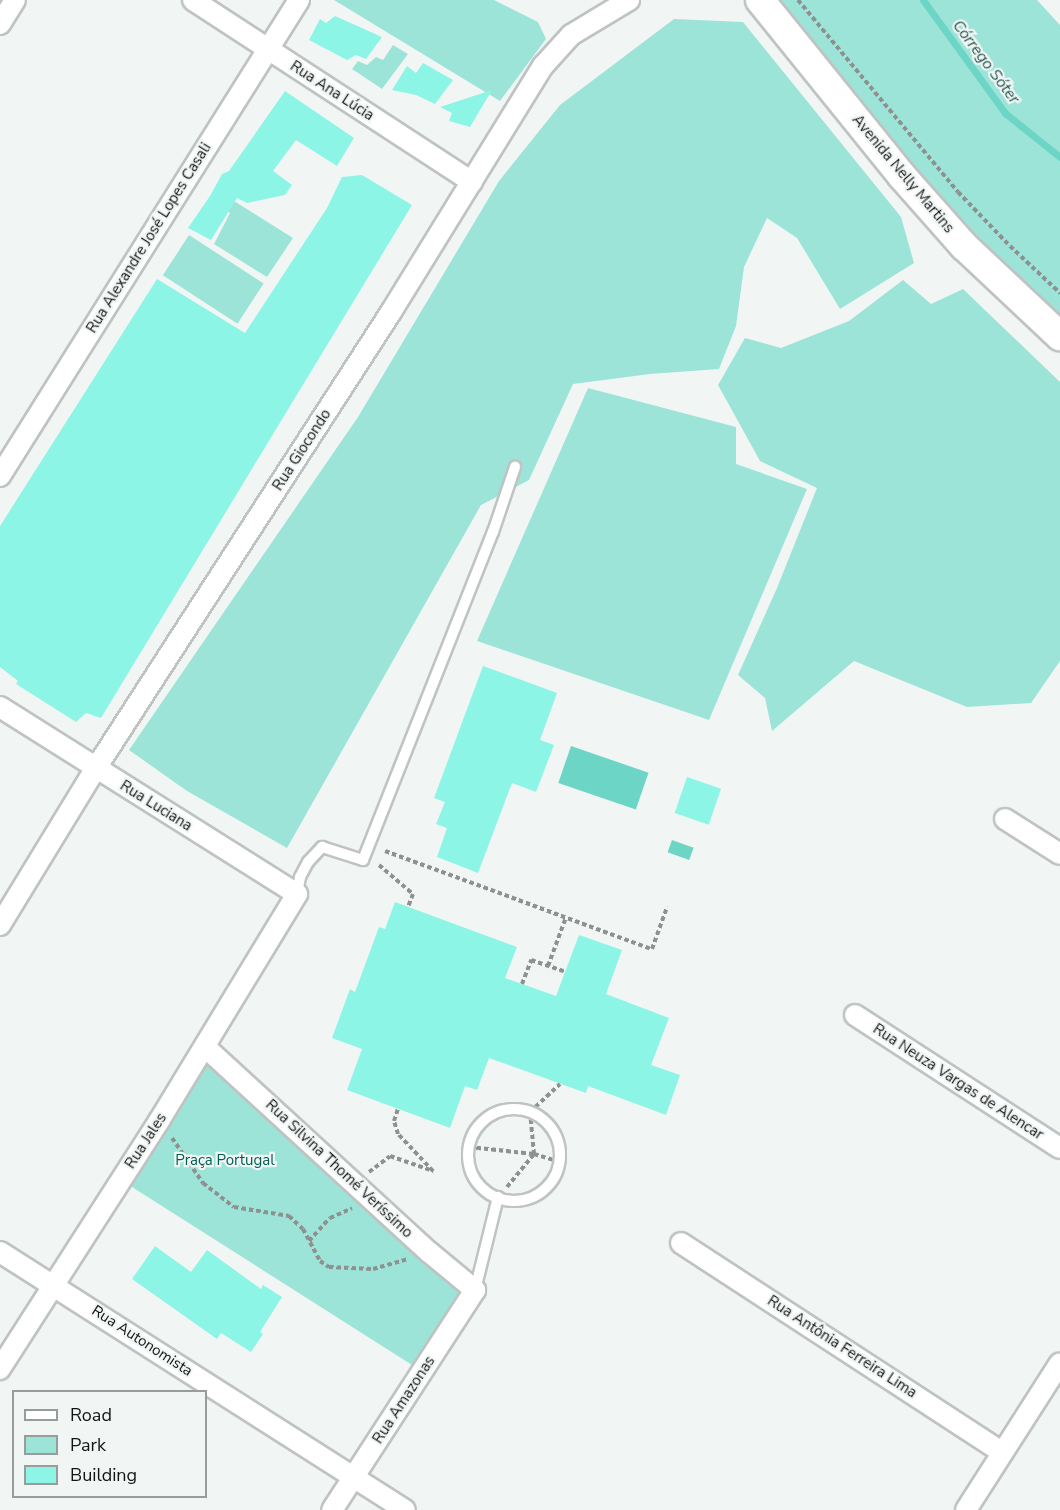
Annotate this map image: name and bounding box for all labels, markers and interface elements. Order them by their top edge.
water label: Córrego Sóter [948,16,1024,108]
street label: Rua Ana Lúcia [287,57,377,125]
street label: Avenida Nelly Martins [848,111,958,237]
street label: Rua Alexandre José Lopes Casali [83,140,215,336]
street label: Rua Giocondo [269,406,335,494]
street label: Rua Luciana [117,777,195,835]
street label: Rua Neuza Vargas de Alencar [869,1020,1047,1144]
street label: Rua Silvina Thomé Veríssimo [262,1096,416,1242]
street label: Rua Jales [121,1110,171,1172]
park label: Praça Portugal [175,1152,275,1170]
street label: Rua Antônia Ferreira Lima [764,1292,920,1402]
street label: Rua Autonomista [88,1302,196,1380]
street label: Rua Amazonas [369,1353,439,1447]
legend [12,1390,207,1498]
text: Road [70,1403,112,1427]
text: Park [70,1433,106,1457]
text: Building [70,1463,137,1487]

